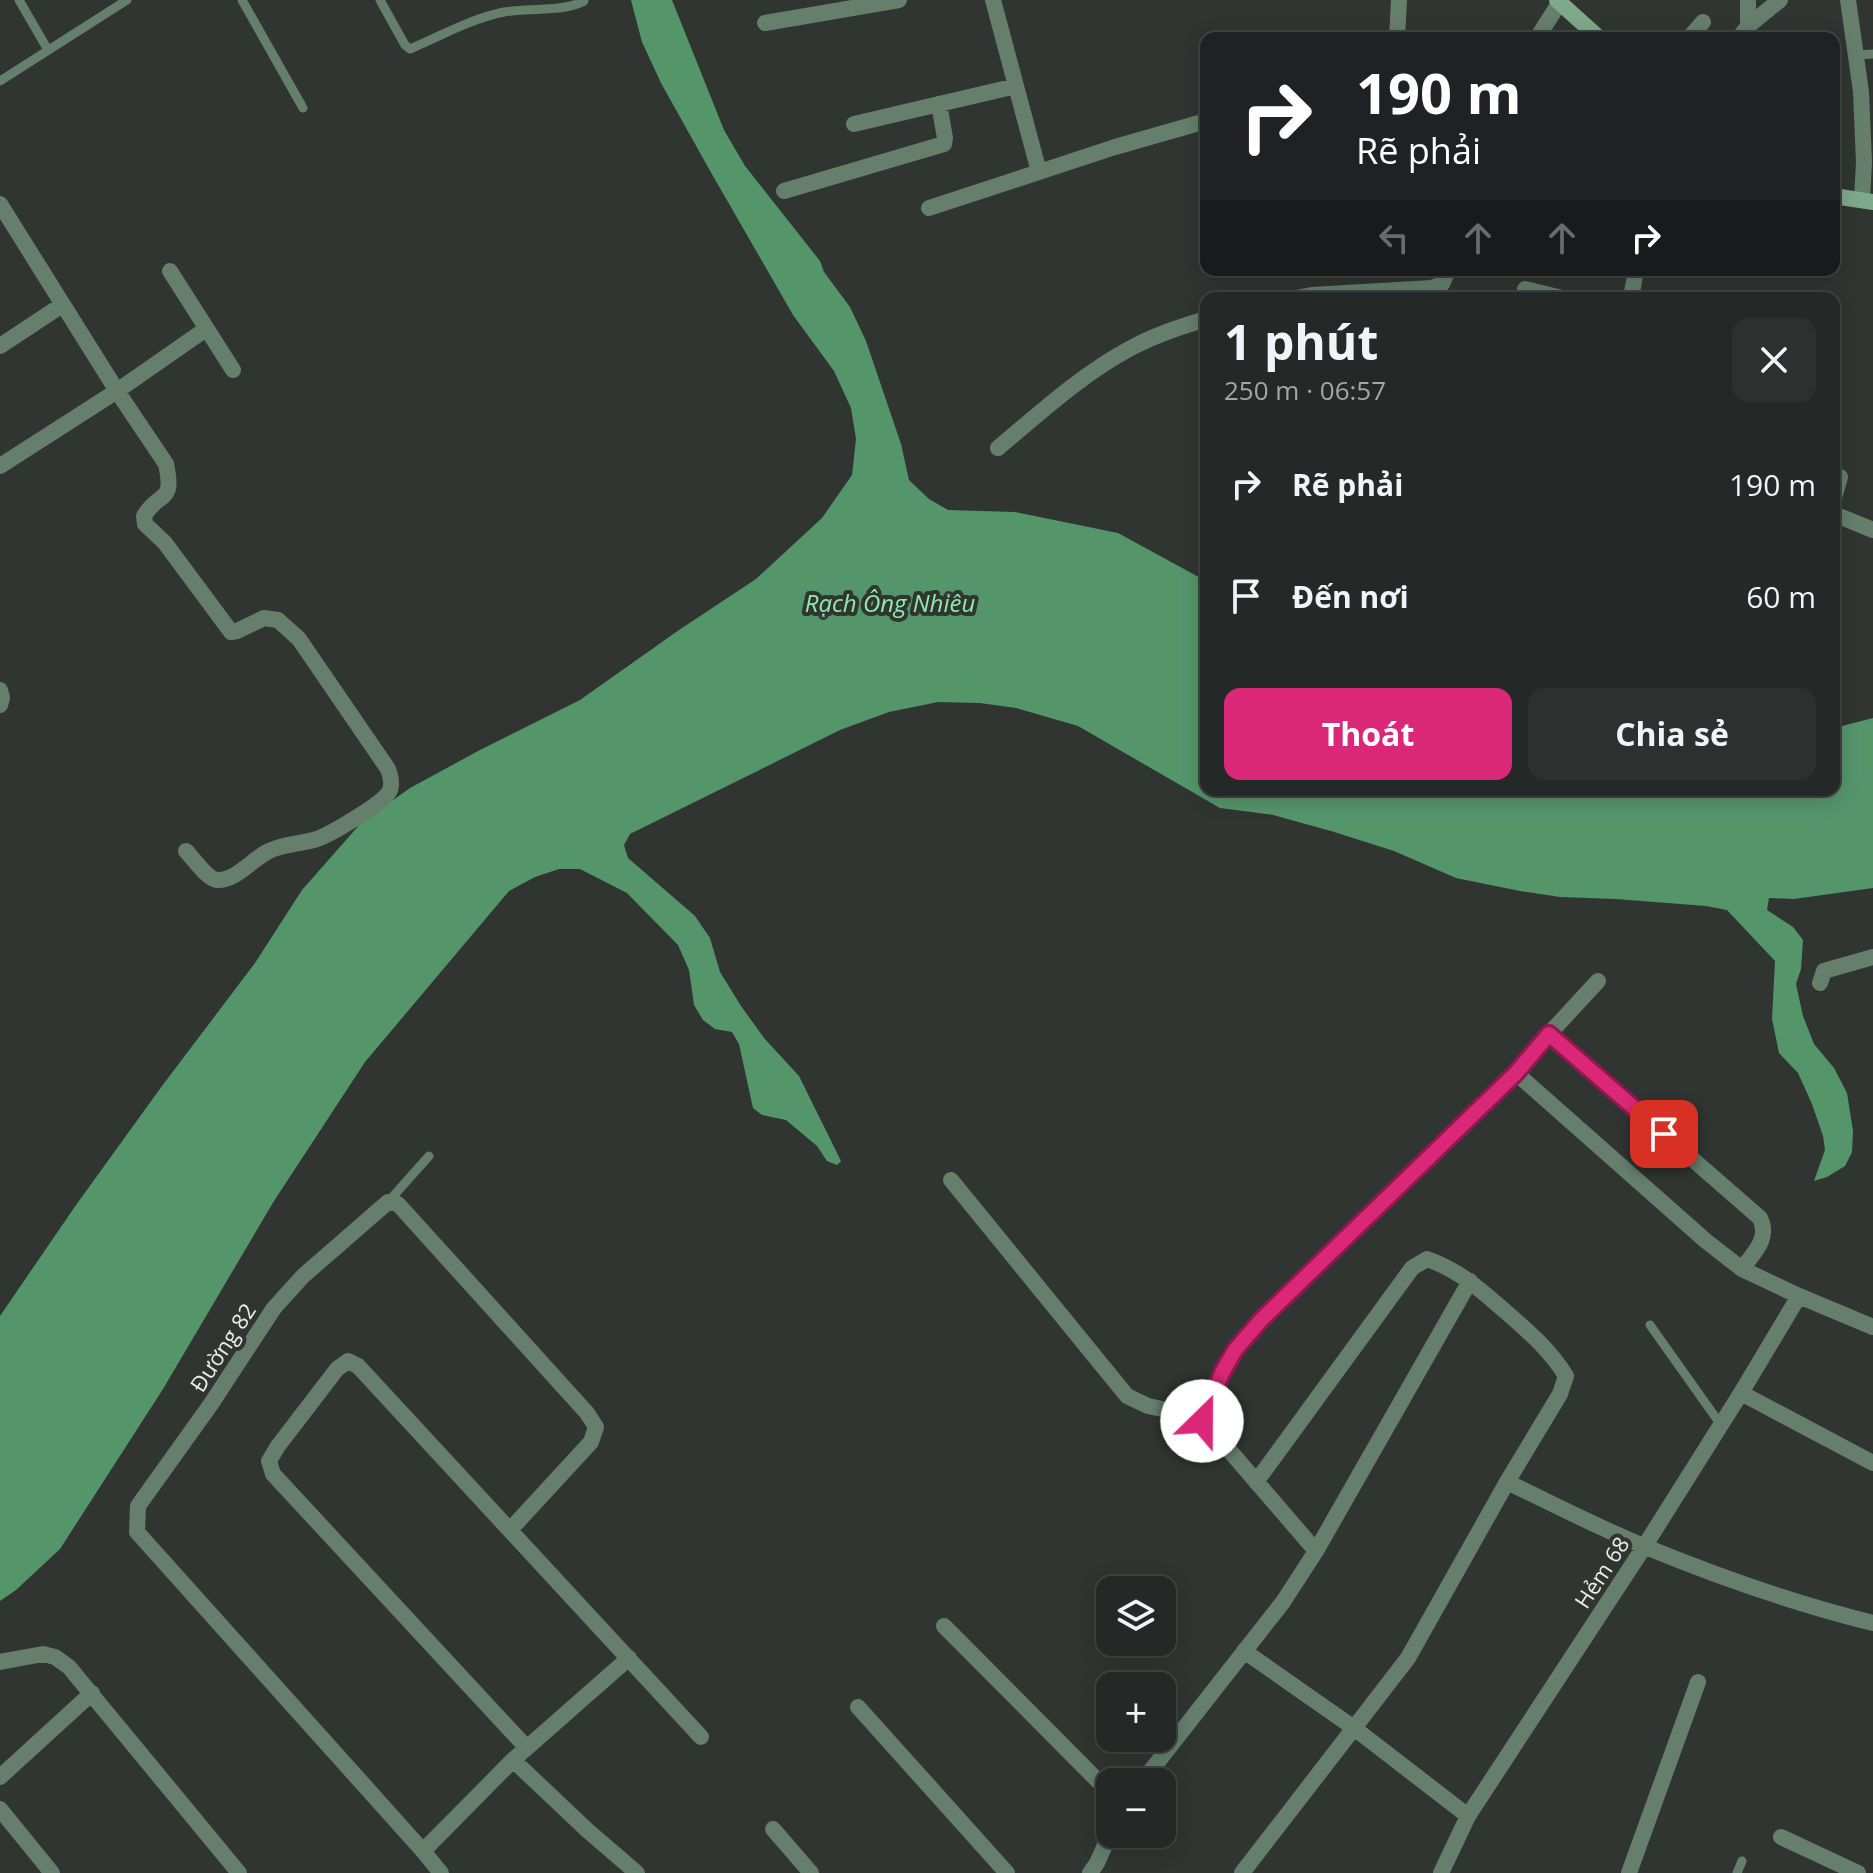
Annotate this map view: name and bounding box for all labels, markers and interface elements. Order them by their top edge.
text: 190 m [1356,54,1522,130]
icon: right [1224,64,1328,168]
text: Rẽ phải [1356,126,1481,175]
icon: left [1372,216,1416,260]
icon: ahead [1456,216,1500,260]
icon: ahead [1540,216,1584,260]
icon: right [1624,216,1668,260]
text: 1 phút [1224,309,1378,374]
button: close [1732,318,1816,402]
text: 250 m · 06:57 [1224,372,1386,408]
icon: right [1224,462,1268,506]
text: Rẽ phải [1292,464,1403,505]
text: 190 m [1729,464,1816,505]
icon: arrive [1224,574,1268,618]
text: Đến nơi [1292,576,1409,617]
text: 60 m [1746,576,1816,617]
water label: Rạch Ông Nhiêu [805,586,975,619]
button: Thoát [1224,688,1512,780]
button: Chia sẻ [1528,688,1816,780]
pin [1630,1100,1698,1168]
icon: arrive [1642,1112,1686,1156]
street label: Đường 82 [182,1297,262,1397]
position arrow [1160,1379,1244,1463]
street label: Hẻm 68 [1567,1530,1635,1614]
map controls [1096,1576,1176,1848]
button: layers [1096,1576,1176,1656]
button: + [1096,1672,1176,1752]
button: − [1096,1768,1176,1848]

